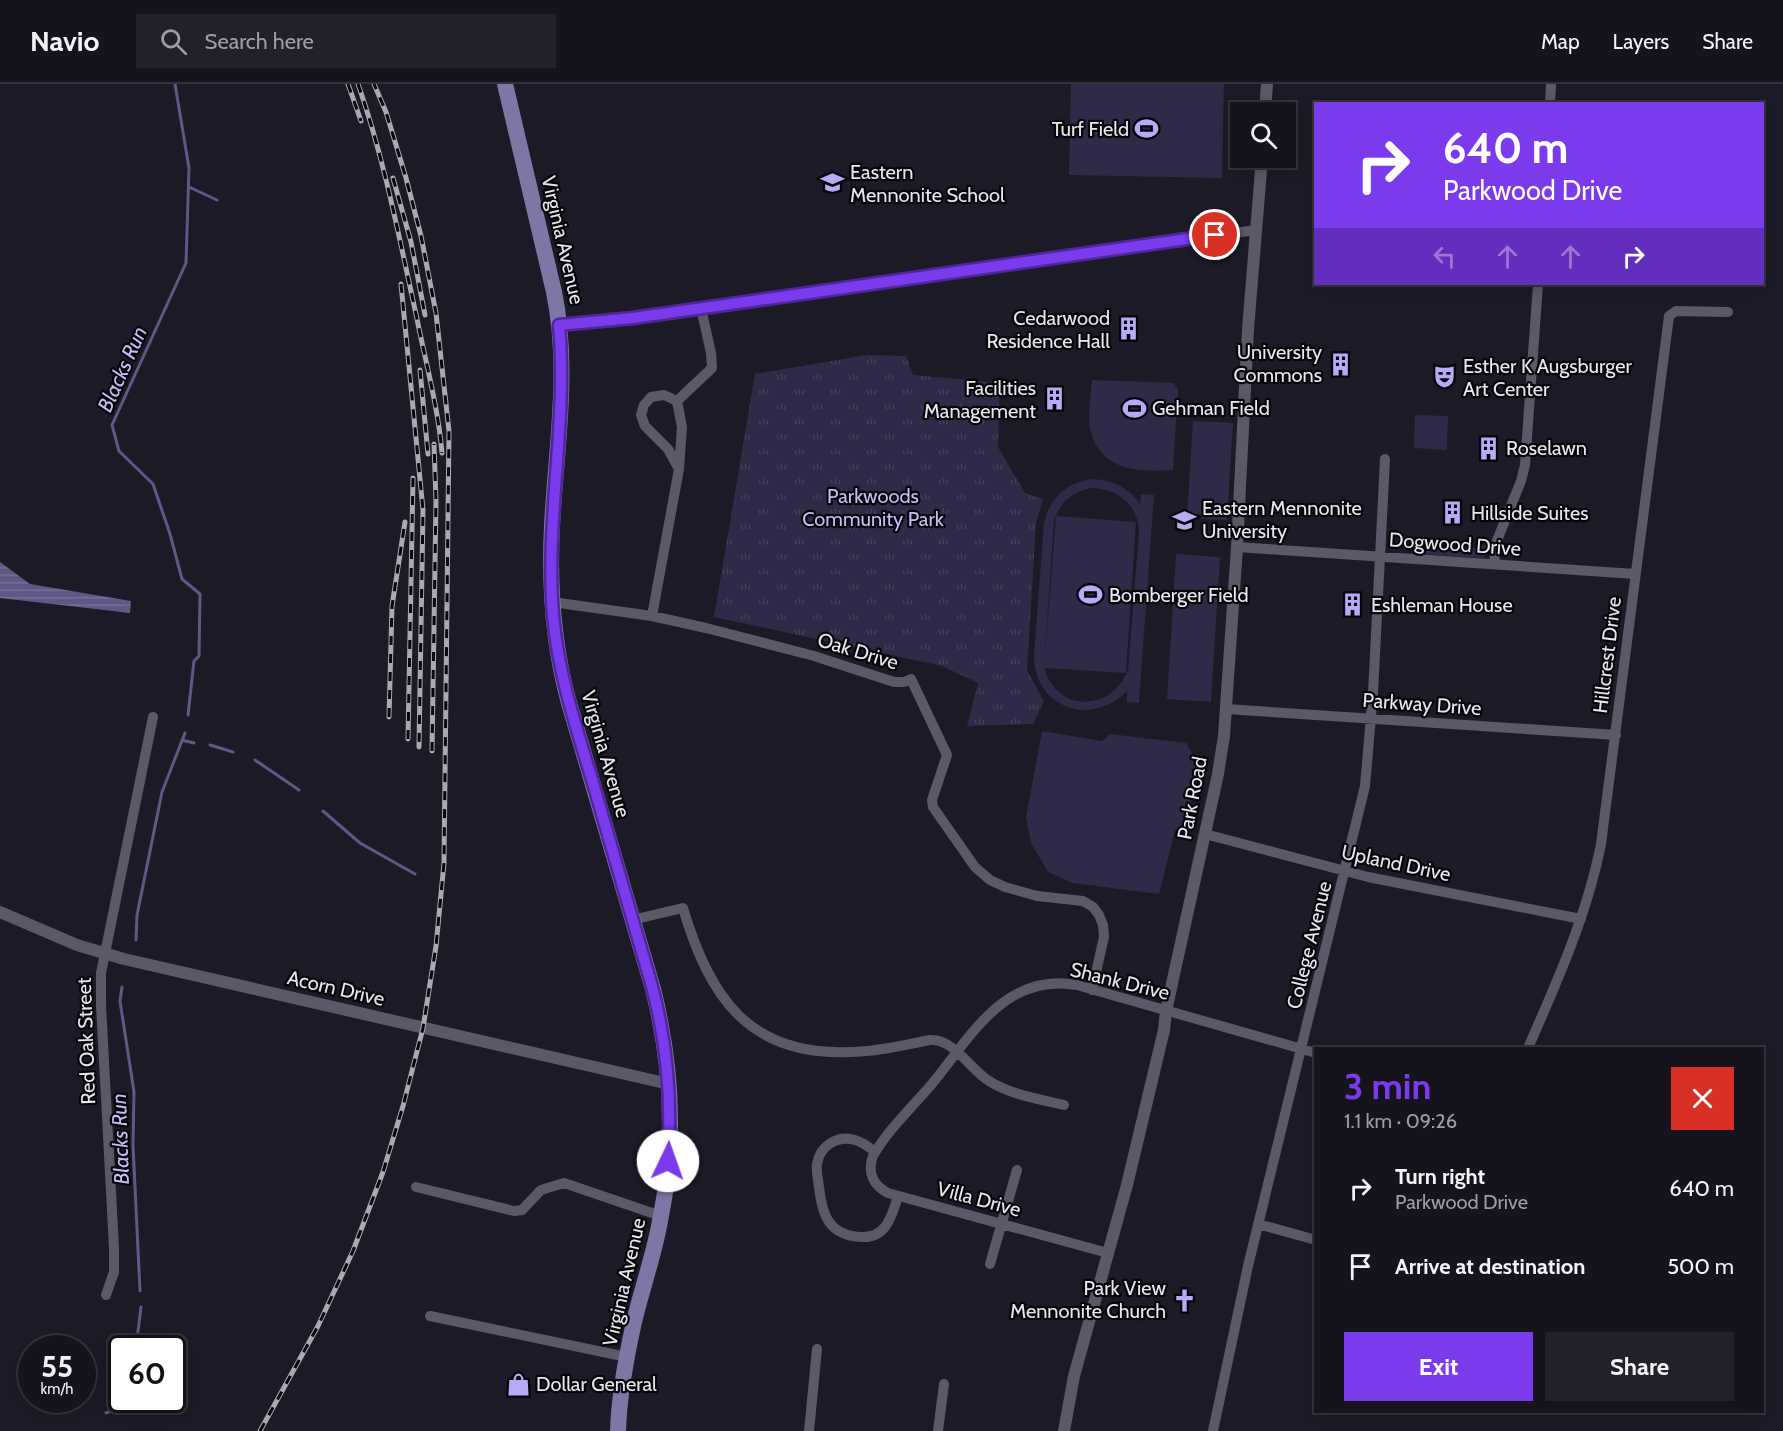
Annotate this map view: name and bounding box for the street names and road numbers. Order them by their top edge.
street label: Virginia Avenue [537,173,589,307]
street label: Dogwood Drive [1388,527,1522,561]
street label: Hillcrest Drive [1588,595,1626,715]
street label: Oak Drive [815,627,901,675]
street label: Virginia Avenue [576,688,636,820]
street label: Parkway Drive [1362,688,1482,720]
street label: Park Road [1172,755,1212,841]
street label: Upland Drive [1339,840,1453,886]
street label: College Avenue [1282,879,1336,1011]
street label: Shank Drive [1068,957,1172,1005]
street label: Acorn Drive [285,965,387,1011]
street label: Red Oak Street [72,977,100,1105]
street label: Villa Drive [934,1176,1024,1222]
street label: Virginia Avenue [598,1215,650,1349]

